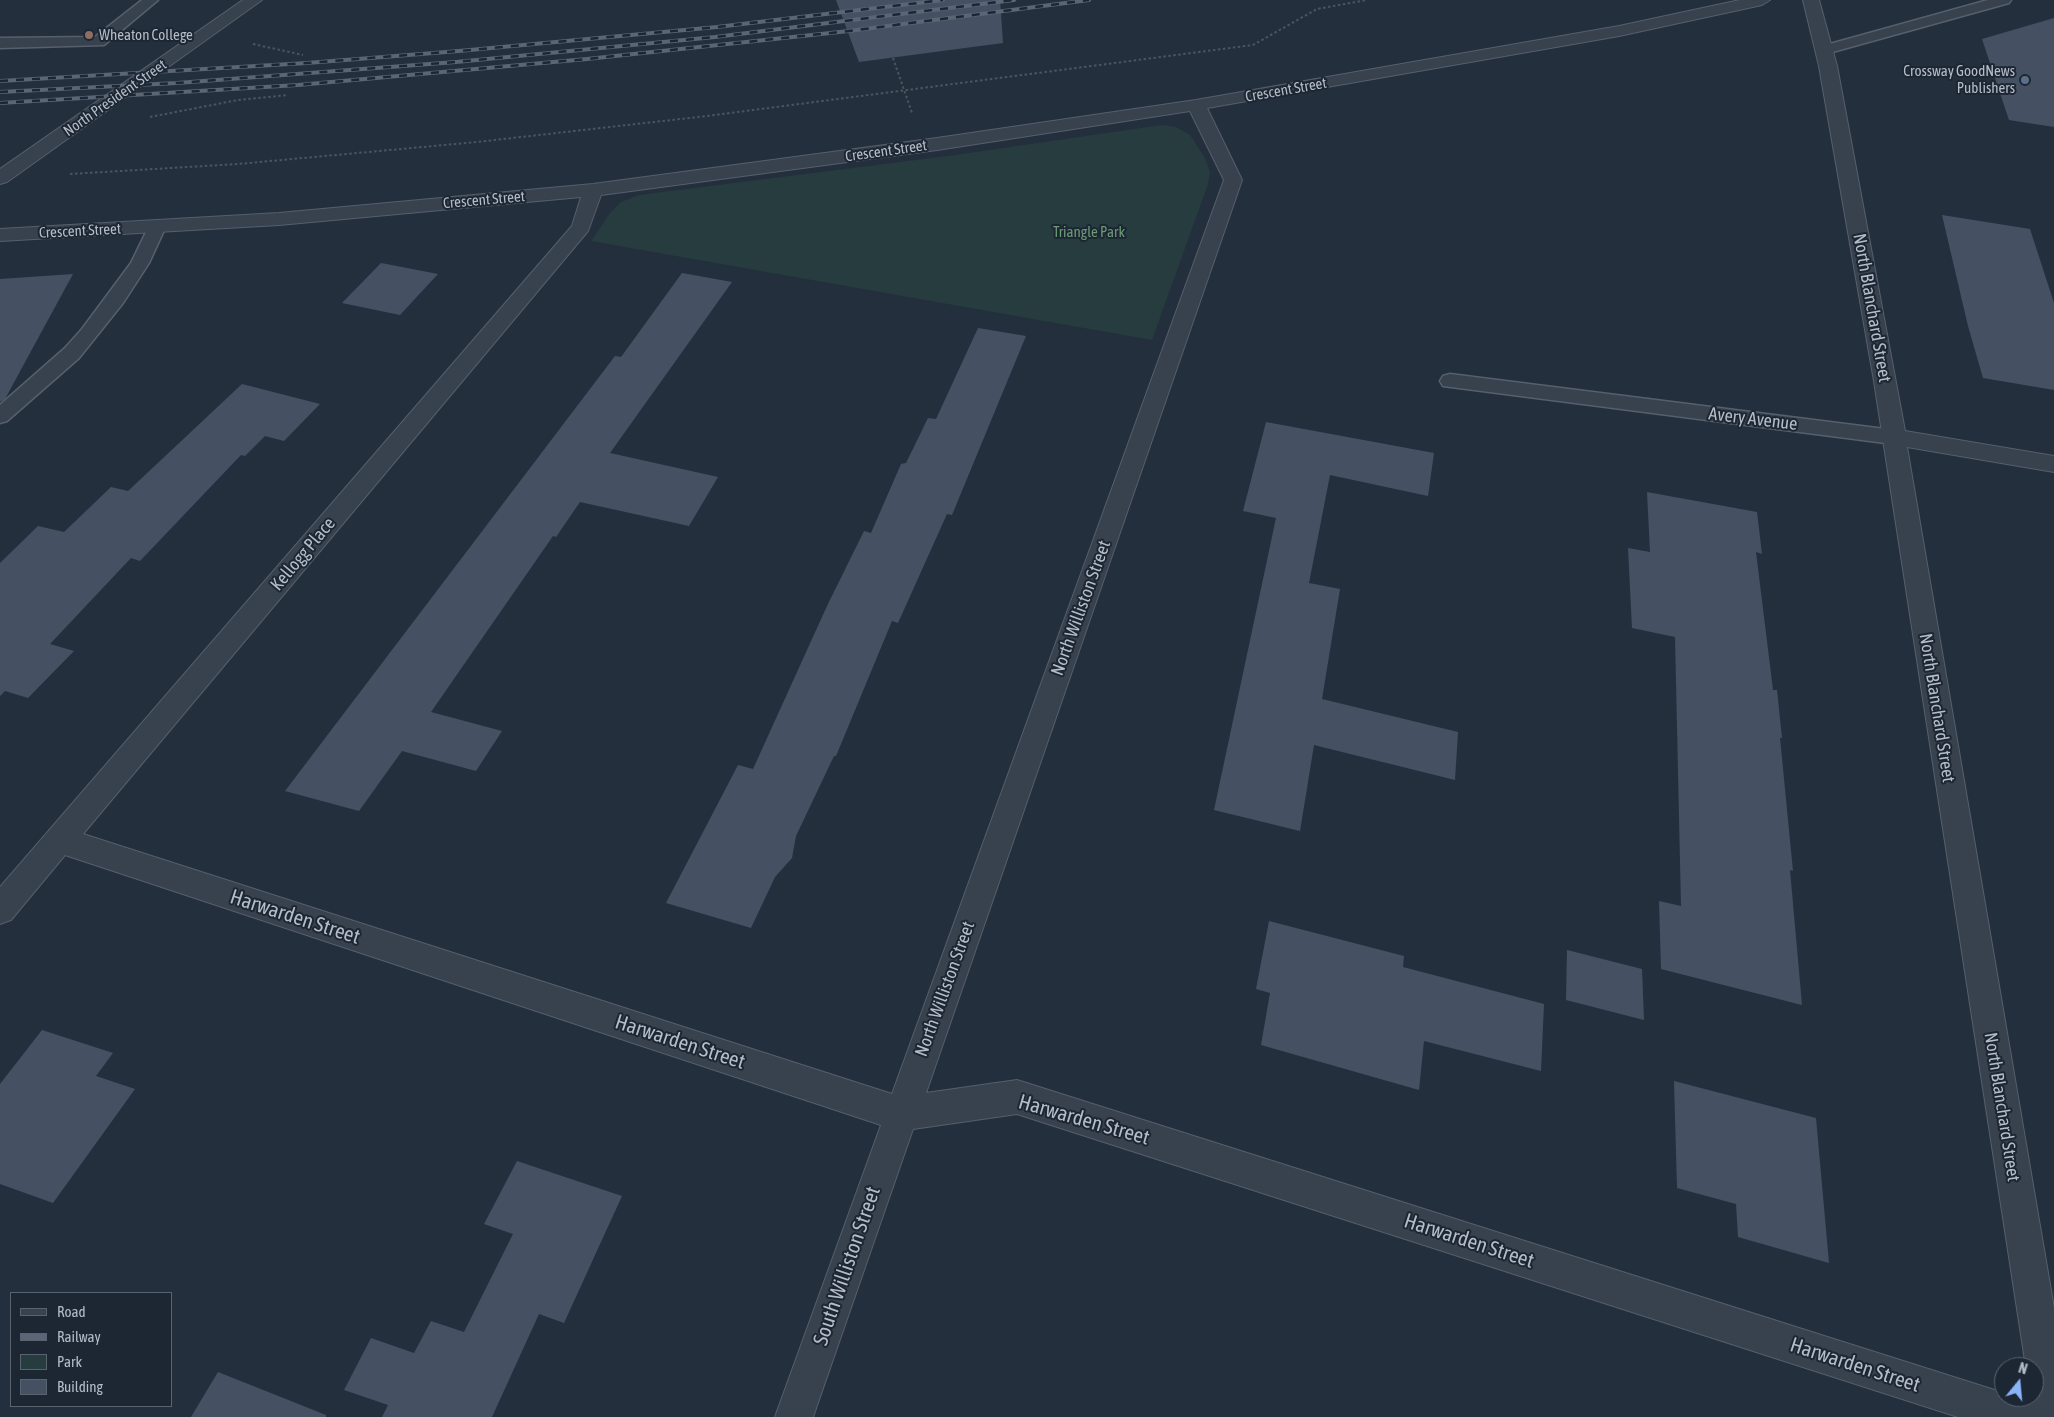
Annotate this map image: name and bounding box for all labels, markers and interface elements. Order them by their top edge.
place label: Wheaton College [99,26,193,44]
marker: Wheaton College [83,29,95,41]
street label: North President Street [60,56,170,140]
place label: Crossway GoodNews Publishers [1903,62,2015,97]
street label: Crescent Street [1244,74,1328,106]
marker: Crossway GoodNews Publishers [2019,74,2031,86]
street label: Crescent Street [844,136,928,166]
street label: Crescent Street [442,187,526,213]
street label: Crescent Street [38,220,122,242]
park label: Triangle Park [1053,223,1125,241]
street label: North Blanchard Street [1848,232,1896,384]
street label: Avery Avenue [1707,403,1799,435]
street label: Kellogg Place [266,513,340,595]
street label: North Williston Street [1047,538,1115,678]
street label: North Blanchard Street [1915,632,1959,784]
street label: Harwarden Street [227,884,363,950]
street label: North Williston Street [911,919,979,1059]
street label: Harwarden Street [612,1009,748,1075]
street label: North Blanchard Street [1980,1031,2024,1183]
street label: Harwarden Street [1016,1089,1152,1151]
street label: South Williston Street [808,1183,886,1349]
street label: Harwarden Street [1401,1208,1537,1274]
legend [10,1292,172,1407]
text: Road [57,1303,86,1320]
text: Railway [57,1328,101,1345]
street label: Harwarden Street [1787,1332,1923,1398]
text: Park [57,1353,82,1370]
north arrow [1994,1357,2044,1407]
text: N [2017,1360,2029,1377]
text: Building [57,1378,103,1395]

